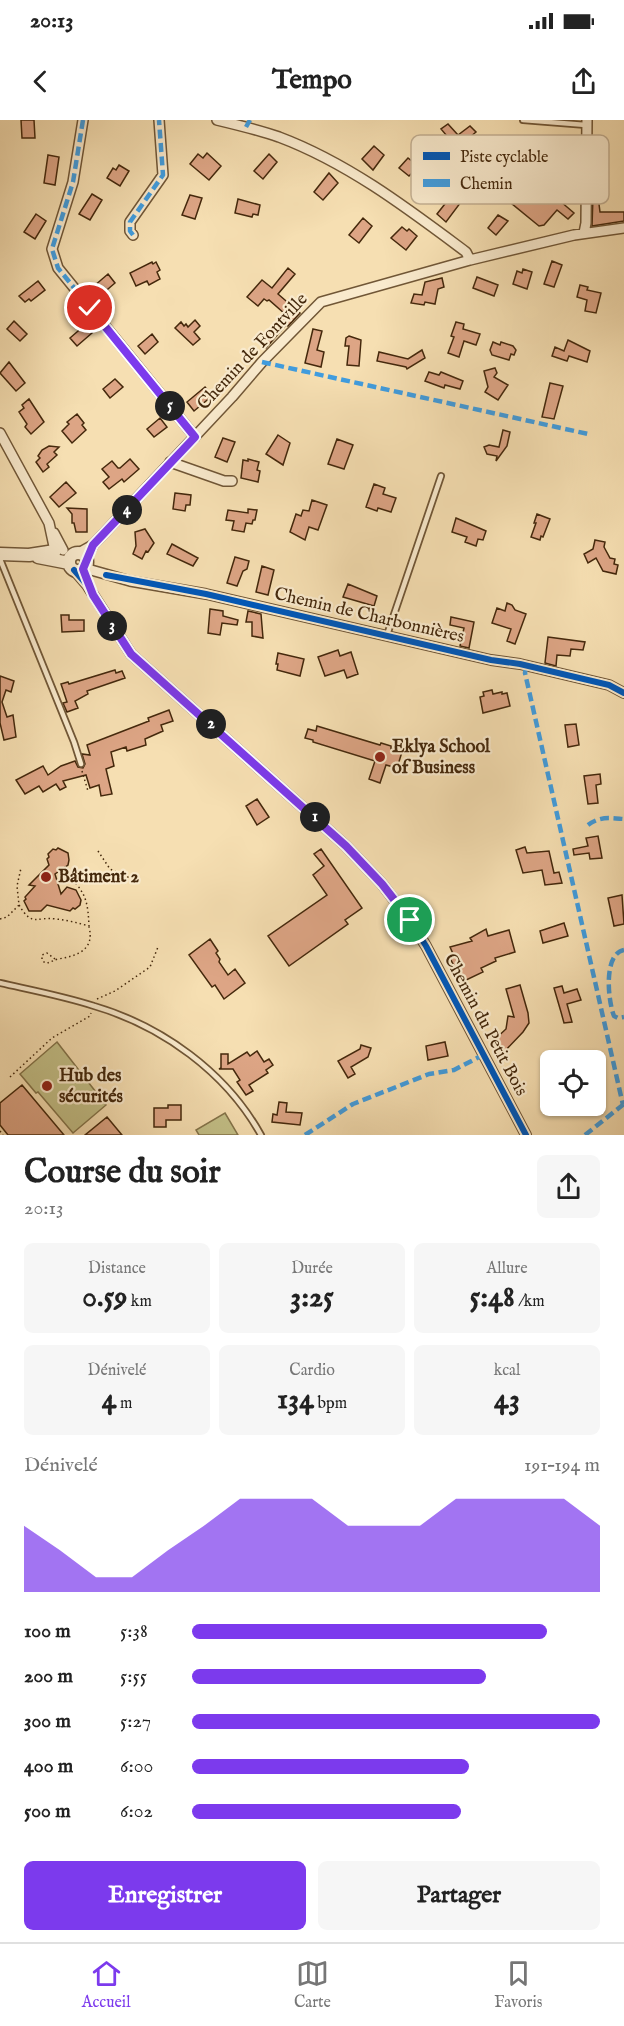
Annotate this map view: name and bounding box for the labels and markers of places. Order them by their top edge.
pin [64,282,115,333]
pin: 5 [155,391,185,421]
pin: 4 [112,495,142,525]
pin: 3 [97,611,127,641]
pin: 2 [196,709,226,739]
place label: Eklya School of Business [392,736,491,780]
marker: Eklya School of Business [373,750,387,764]
pin: 1 [300,802,330,832]
place label: Bâtiment 2 [58,866,139,889]
marker: Bâtiment 2 [39,870,53,884]
pin [384,894,435,945]
place label: Hub des sécurités [59,1065,123,1109]
marker: Hub des sécurités [40,1079,54,1093]

